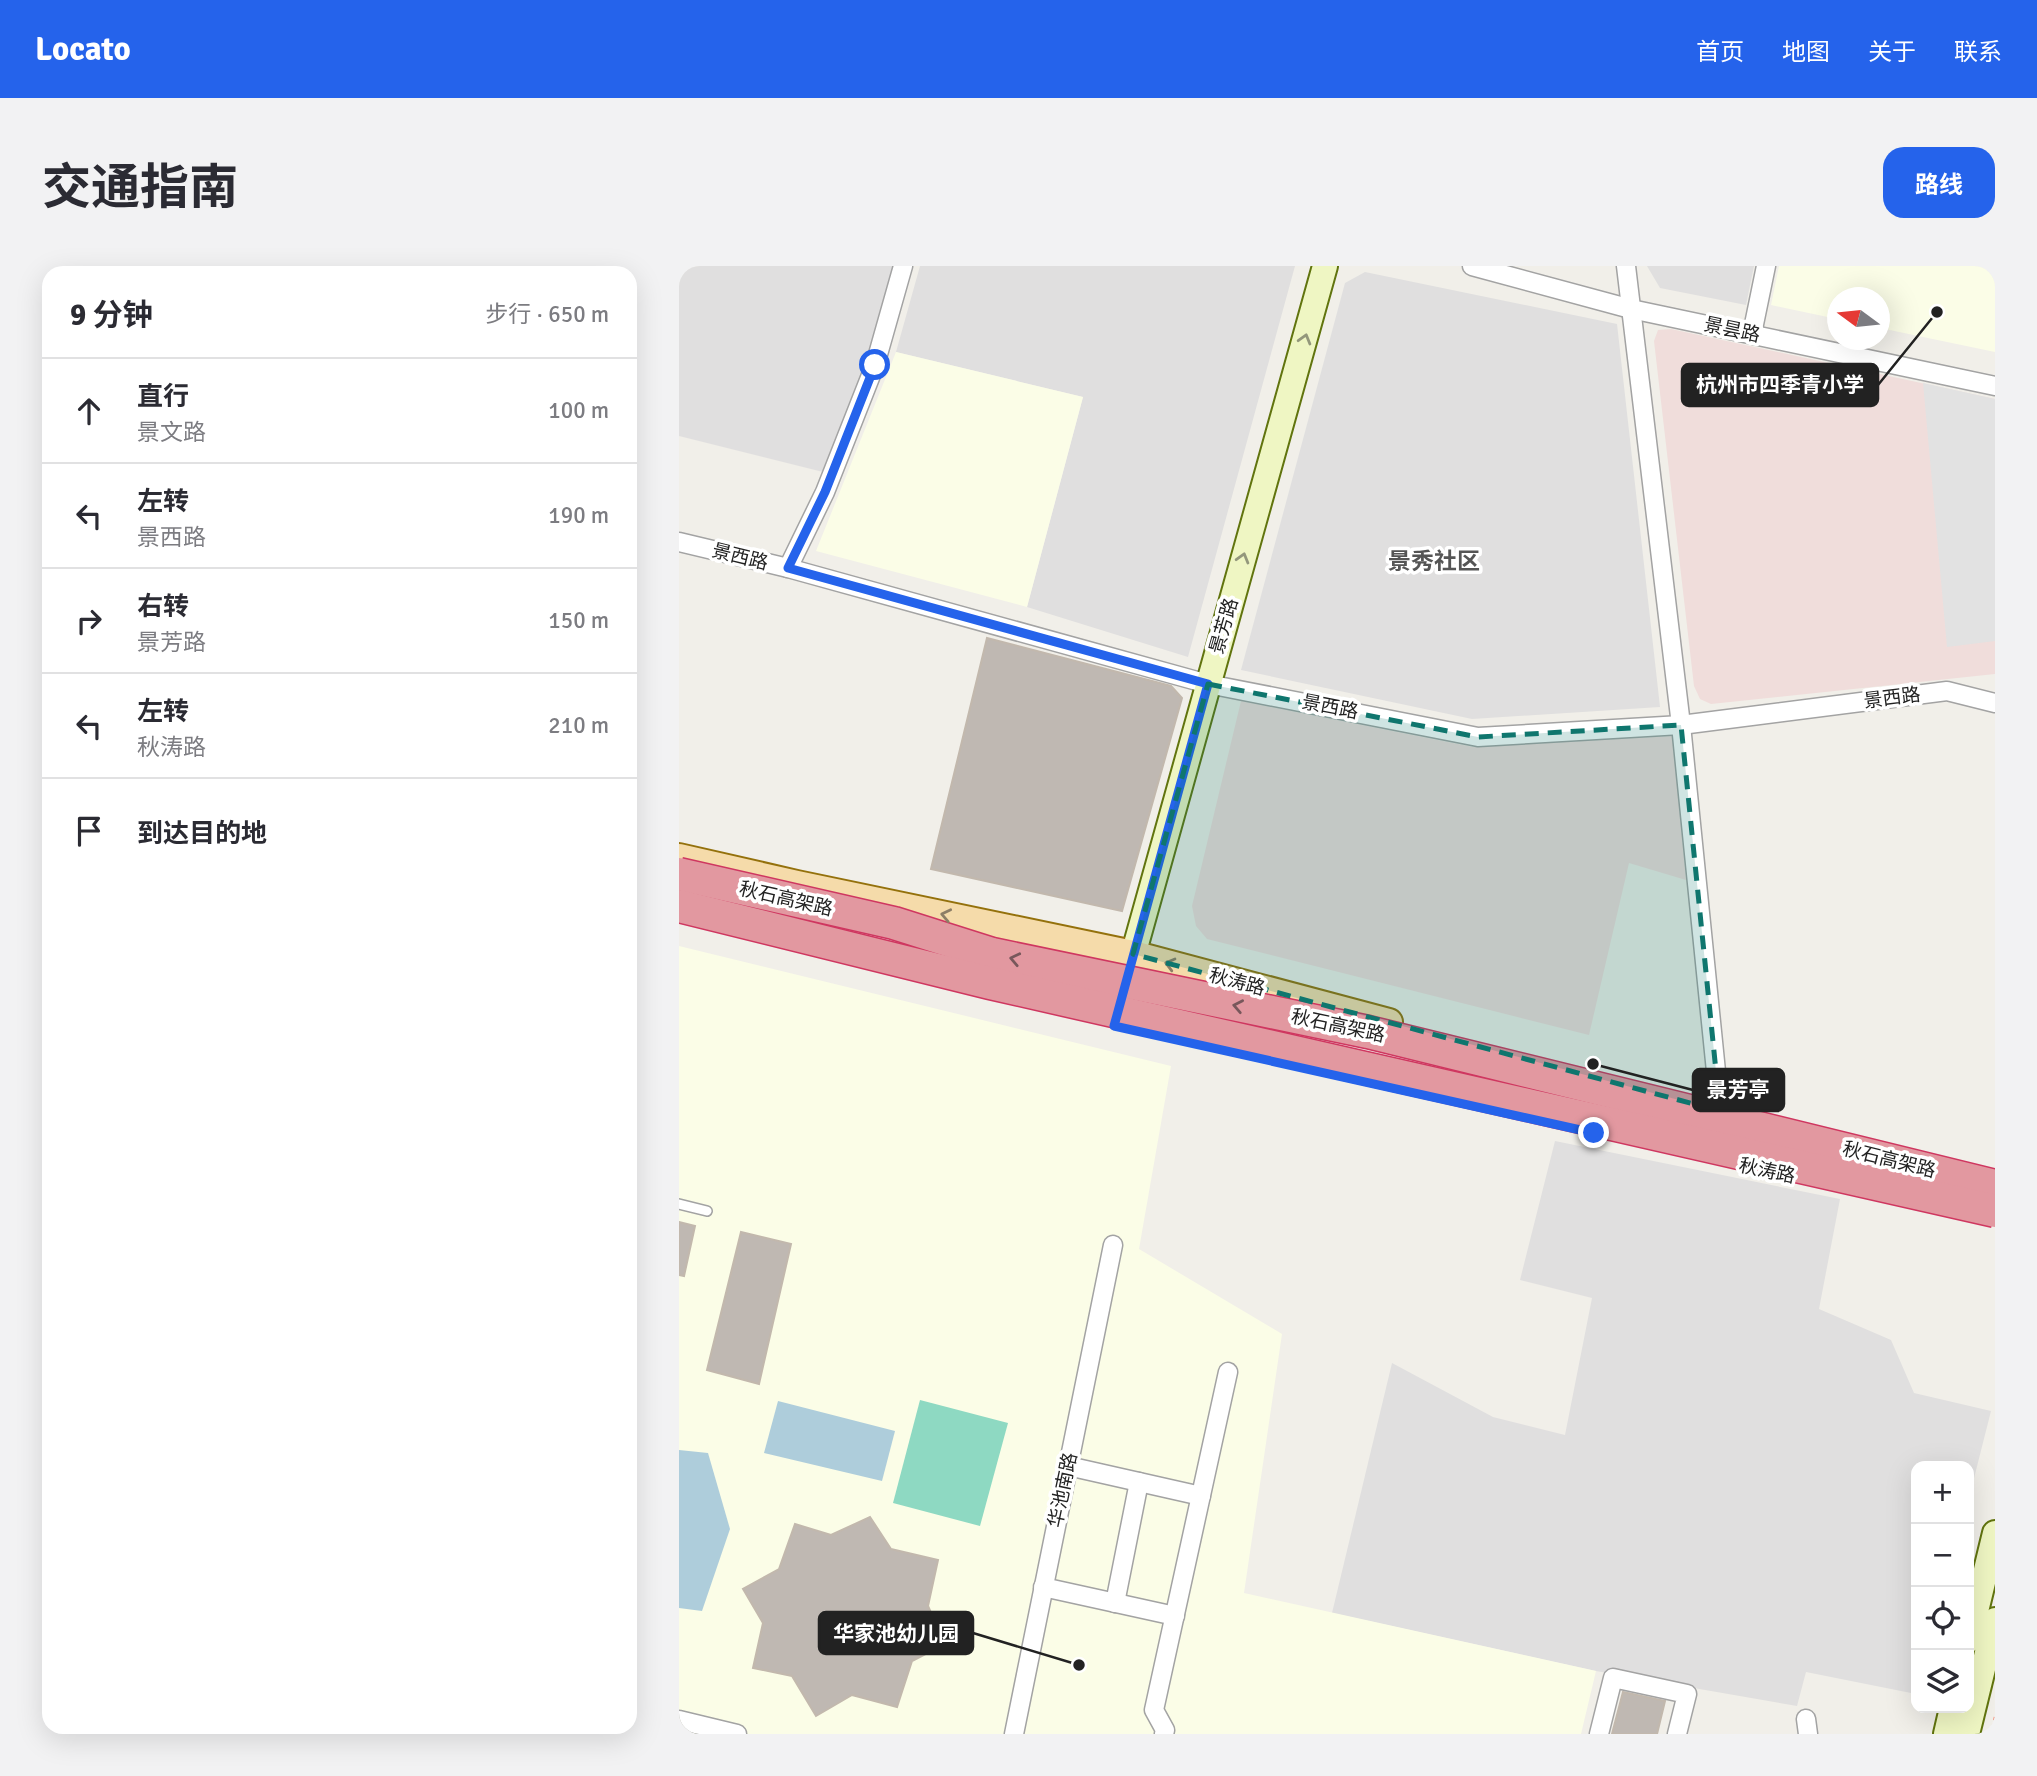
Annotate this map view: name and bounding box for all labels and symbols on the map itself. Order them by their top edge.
north arrow [1827,287,1890,350]
street label: 景昙路 [1702,312,1762,348]
one-way arrow [1296,333,1311,345]
route start [859,349,890,380]
callout: 杭州市四季青小学 [1682,364,1878,406]
text: 杭州市四季青小学 [1696,372,1864,398]
street label: 景西路 [709,538,771,576]
district label: 景秀社区 [1388,547,1480,576]
one-way arrow [1235,552,1250,564]
street label: 景芳路 [1205,595,1243,657]
street label: 景西路 [1862,683,1922,713]
street label: 景西路 [1300,690,1360,724]
street label: 秋石高架路 [737,877,835,921]
one-way arrow [940,908,952,923]
one-way arrow [1009,953,1021,967]
one-way arrow [1164,957,1176,972]
street label: 秋涛路 [1206,963,1268,1001]
one-way arrow [1232,999,1244,1014]
street label: 秋石高架路 [1289,1004,1387,1048]
callout: 景芳亭 [1693,1069,1784,1111]
text: 景芳亭 [1707,1077,1770,1103]
route end [1578,1117,1609,1148]
street label: 秋石高架路 [1840,1137,1938,1183]
street label: 秋涛路 [1737,1153,1797,1189]
street label: 华池南路 [1043,1450,1083,1530]
callout: 华家池幼儿园 [819,1612,973,1654]
text: 华家池幼儿园 [833,1621,959,1647]

